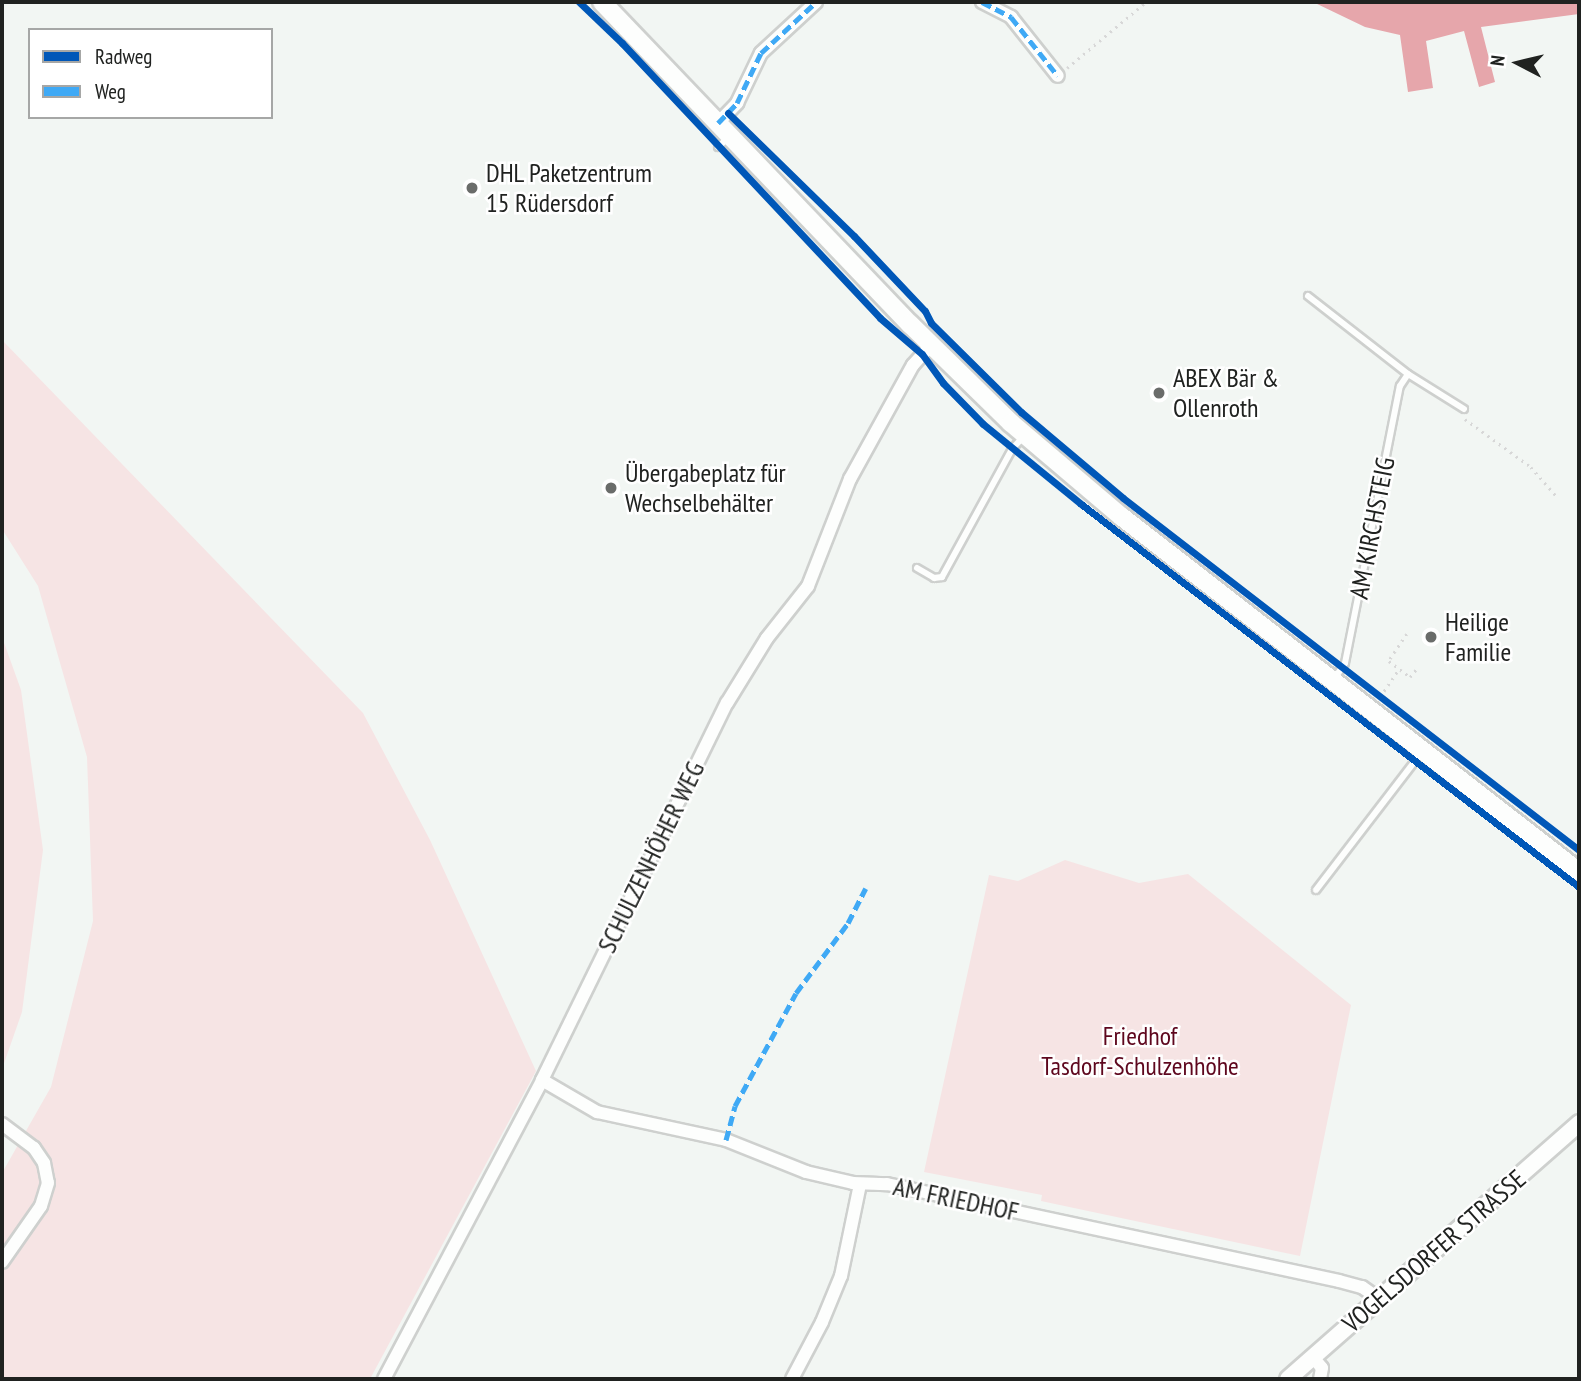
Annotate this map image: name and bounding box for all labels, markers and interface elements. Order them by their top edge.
legend [28,28,273,119]
north arrow [1483,28,1553,98]
text: Radweg [95,43,152,70]
text: N [1485,54,1510,67]
text: Weg [95,78,126,105]
place label: DHL Paketzentrum 15 Rüdersdorf [486,157,653,218]
marker: DHL Paketzentrum 15 Rüdersdorf [464,180,480,196]
place label: ABEX Bär & Ollenroth [1173,362,1280,424]
marker: ABEX Bär & Ollenroth [1151,385,1167,401]
street label: AM KIRCHSTEIG [1343,455,1401,601]
place label: Übergabeplatz für Wechselbehälter [625,457,786,518]
marker: Übergabeplatz für Wechselbehälter [603,480,619,496]
place label: Heilige Familie [1445,606,1511,668]
marker: Heilige Familie [1423,629,1439,645]
street label: SCHULZENHÖHER WEG [591,756,711,958]
park label: Friedhof Tasdorf-Schulzenhöhe [1041,1020,1239,1082]
street label: VOGELSDORFER STRASSE [1336,1163,1532,1339]
street label: AM FRIEDHOF [890,1170,1022,1228]

